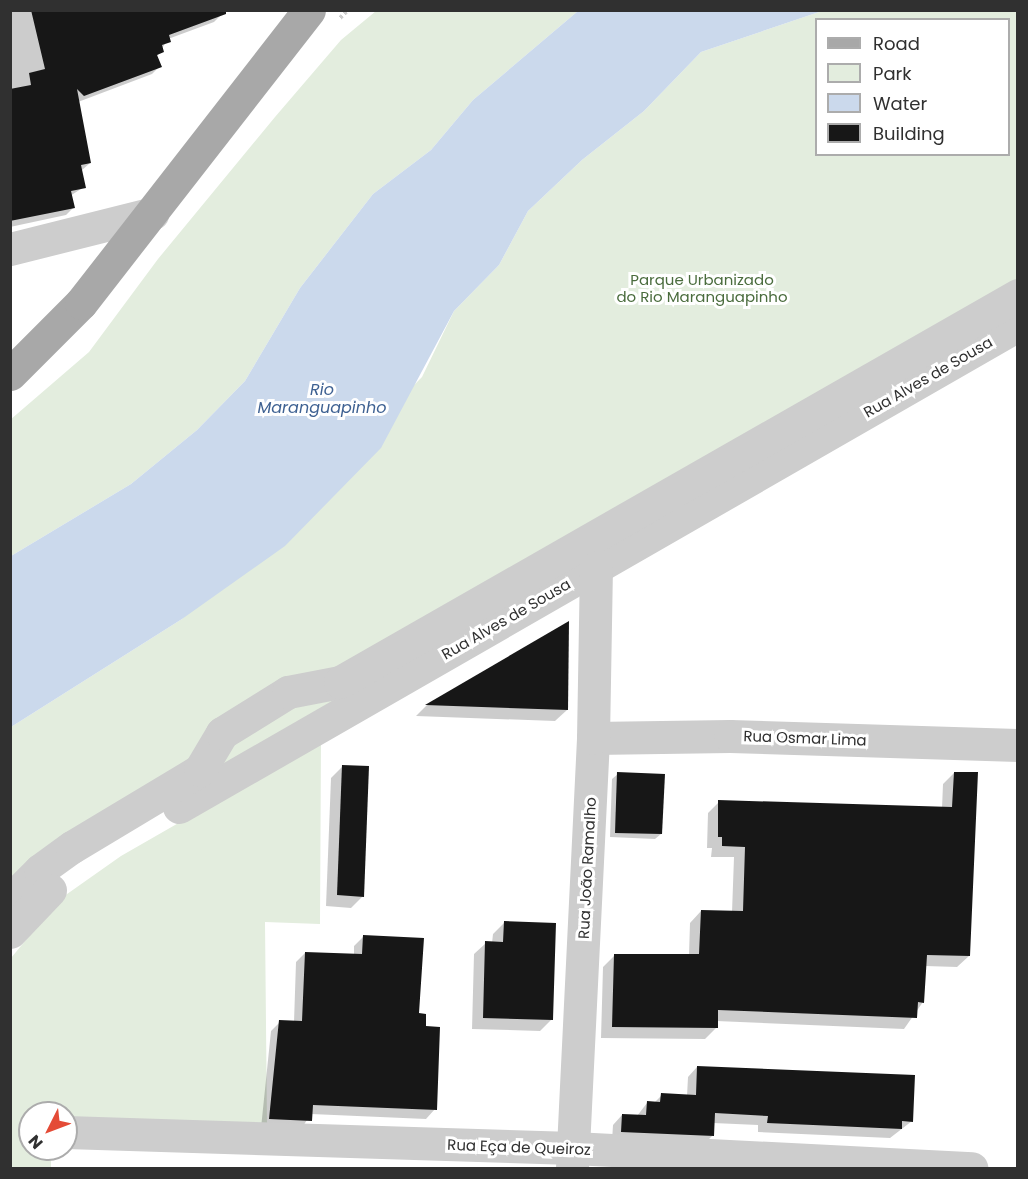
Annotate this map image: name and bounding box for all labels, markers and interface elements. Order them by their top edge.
legend [815,18,1010,156]
text: Road [873,31,920,56]
text: Park [873,61,912,86]
text: Water [873,91,927,116]
text: Building [873,121,945,146]
park label: Parque Urbanizado do Rio Maranguapinho [616,270,788,305]
street label: Rua Alves de Sousa [860,333,996,421]
water label: Rio Maranguapinho [258,380,386,418]
street label: Rua Alves de Sousa [438,575,574,663]
street label: Rua Osmar Lima [743,727,867,749]
street label: Rua João Ramalho [574,797,600,939]
north arrow [18,1101,78,1161]
text: N [23,1130,48,1154]
street label: Rua Eça de Queiroz [447,1135,591,1159]

